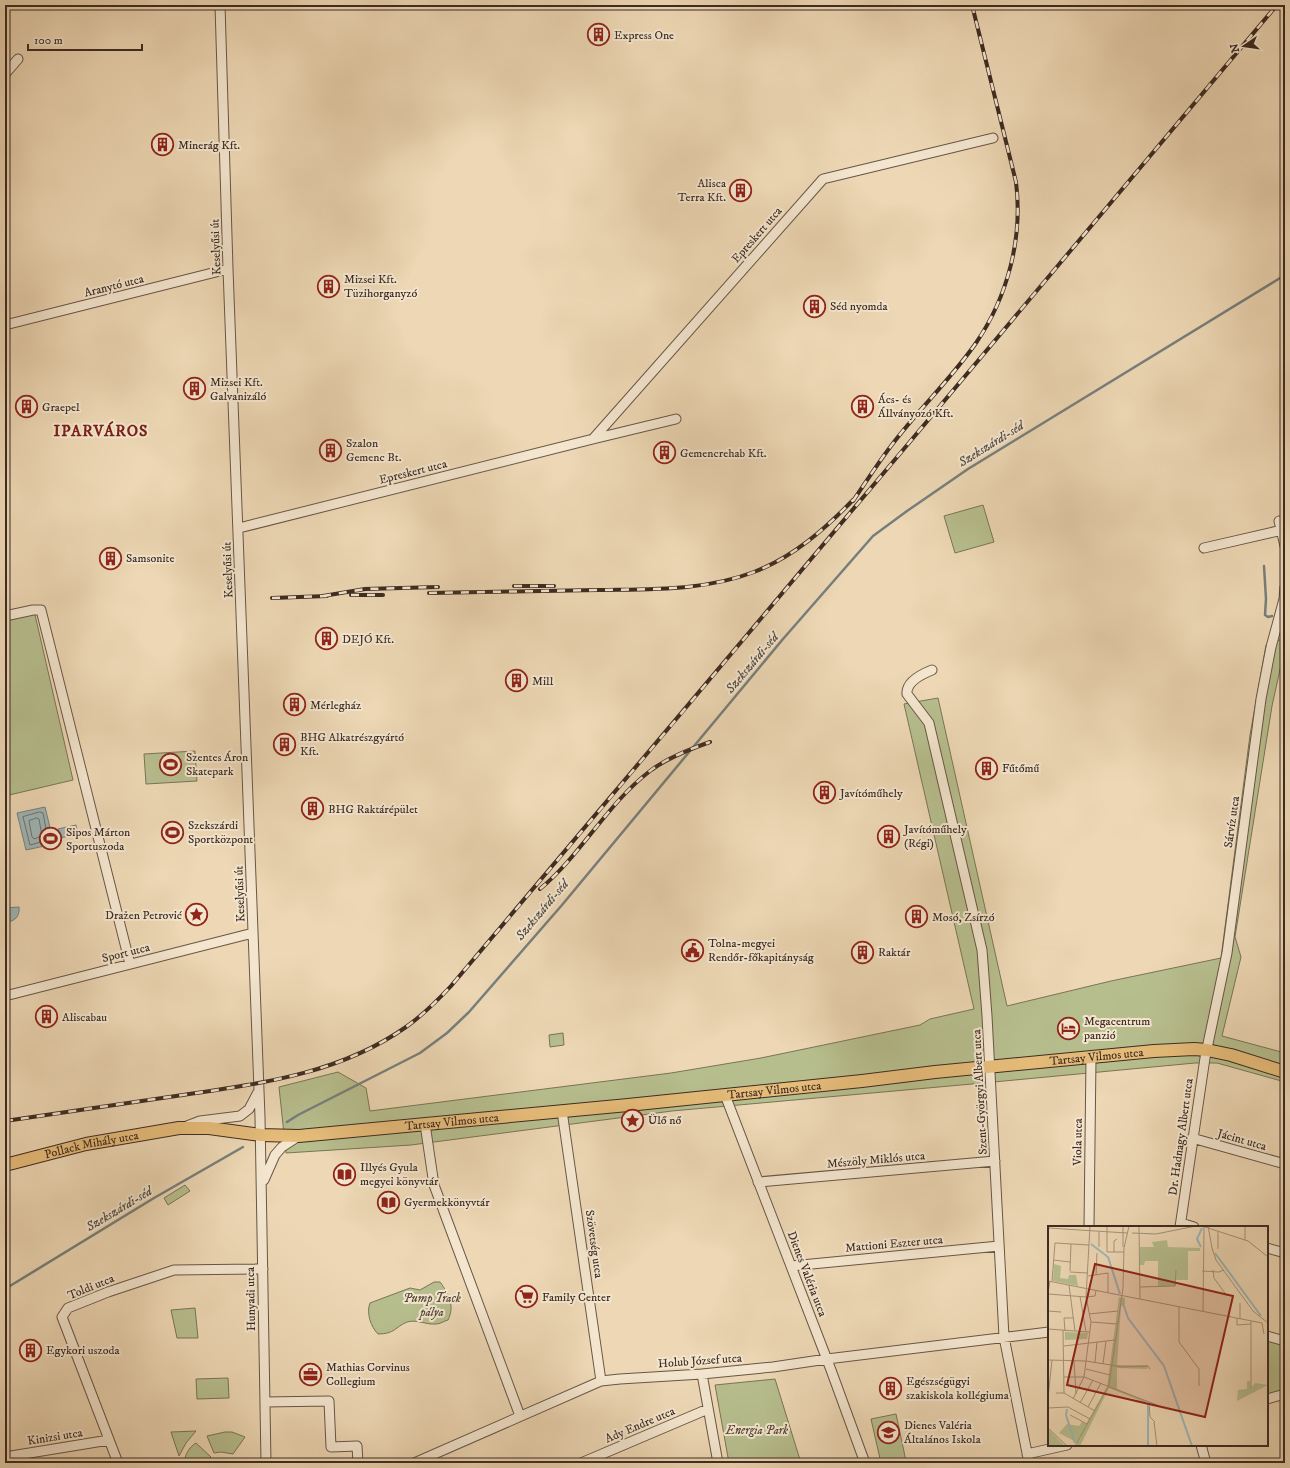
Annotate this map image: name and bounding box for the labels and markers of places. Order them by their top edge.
building icon: Express One [586,22,612,48]
place label: Express One [614,28,674,43]
building icon: Minerág Kft. [149,132,175,158]
place label: Minerág Kft. [178,138,240,153]
place label: Alisca Terra Kft. [678,176,727,205]
building icon: Alisca Terra Kft. [728,177,754,203]
place label: Mizsei Kft. Tüzihorganyzó [344,272,417,301]
building icon: Mizsei Kft. Tüzihorganyzó [315,273,341,299]
building icon: Séd nyomda [802,293,828,319]
place label: Séd nyomda [830,299,888,314]
place label: Mizsei Kft. Galvanizáló [210,375,267,404]
building icon: Mizsei Kft. Galvanizáló [182,376,208,402]
place label: Ács- és Állványozó Kft. [878,392,954,421]
building icon: Ács- és Állványozó Kft. [849,393,875,419]
building icon: Graepel [13,394,39,420]
place label: Graepel [42,400,80,415]
place label: Szalon Gemenc Bt. [346,436,402,465]
building icon: Szalon Gemenc Bt. [318,437,344,463]
building icon: Gemencrehab Kft. [651,440,677,466]
place label: Gemencrehab Kft. [680,446,767,461]
building icon: Samsonite [97,545,123,571]
place label: Samsonite [126,551,174,566]
building icon: DEJÓ Kft. [313,626,339,652]
place label: DEJÓ Kft. [342,632,394,647]
building icon: Mill [503,668,529,694]
place label: Mill [532,674,554,689]
building icon: Mérlegház [281,692,307,718]
place label: Mérlegház [310,698,361,713]
place label: BHG Alkatrészgyártó Kft. [300,730,404,759]
building icon: BHG Alkatrészgyártó Kft. [272,731,298,757]
place label: Szentes Áron Skatepark [186,750,249,779]
sports icon: Szentes Áron Skatepark [157,751,183,777]
building icon: Fűtőmű [973,755,999,781]
place label: Fűtőmű [1002,761,1039,776]
building icon: Javítóműhely [812,780,838,806]
place label: Javítóműhely [839,786,903,801]
building icon: BHG Raktárépület [299,796,325,822]
place label: BHG Raktárépület [328,802,418,817]
place label: Szekszárdi Sportközpont [188,818,253,847]
sports icon: Szekszárdi Sportközpont [159,819,185,845]
place label: Javítóműhely (Régi) [903,822,967,851]
building icon: Javítóműhely (Régi) [876,823,902,849]
place label: Sipos Márton Sportuszoda [66,825,131,854]
sports icon: Sipos Márton Sportuszoda [38,826,64,852]
place icon: Dražen Petrović [184,902,210,928]
building icon: Mosó, Zsírzó [903,904,929,930]
place label: Dražen Petrović [105,908,182,923]
place label: Mosó, Zsírzó [932,910,995,925]
place label: Tolna-megyei Rendőr-főkapitányság [708,936,814,965]
public building icon: Tolna-megyei Rendőr-főkapitányság [680,937,706,963]
building icon: Raktár [850,939,876,965]
place label: Raktár [878,945,911,960]
building icon: Aliscabau [34,1004,60,1030]
place label: Aliscabau [62,1010,107,1025]
place label: Megacentrum panzió [1083,1014,1150,1043]
hotel icon: Megacentrum panzió [1056,1015,1082,1041]
place icon: Ülő nő [620,1107,646,1133]
place label: Ülő nő [648,1113,681,1128]
place label: Illyés Gyula megyei könyvtár [360,1160,439,1189]
library icon: Illyés Gyula megyei könyvtár [331,1161,357,1187]
library icon: Gyermekkönyvtár [376,1189,402,1215]
place label: Gyermekkönyvtár [404,1195,490,1210]
supermarket icon: Family Center [514,1284,540,1310]
place label: Family Center [542,1290,611,1305]
building icon: Egykori uszoda [17,1337,43,1363]
place label: Egykori uszoda [46,1343,121,1358]
place label: Mathias Corvinus Collegium [326,1360,410,1389]
office icon: Mathias Corvinus Collegium [298,1361,324,1387]
place label: Egészségügyi szakiskola kollégiuma [906,1374,1010,1403]
building icon: Egészségügyi szakiskola kollégiuma [878,1375,904,1401]
place label: Dienes Valéria Általános Iskola [904,1418,982,1447]
school or university icon: Dienes Valéria Általános Iskola [875,1419,901,1445]

